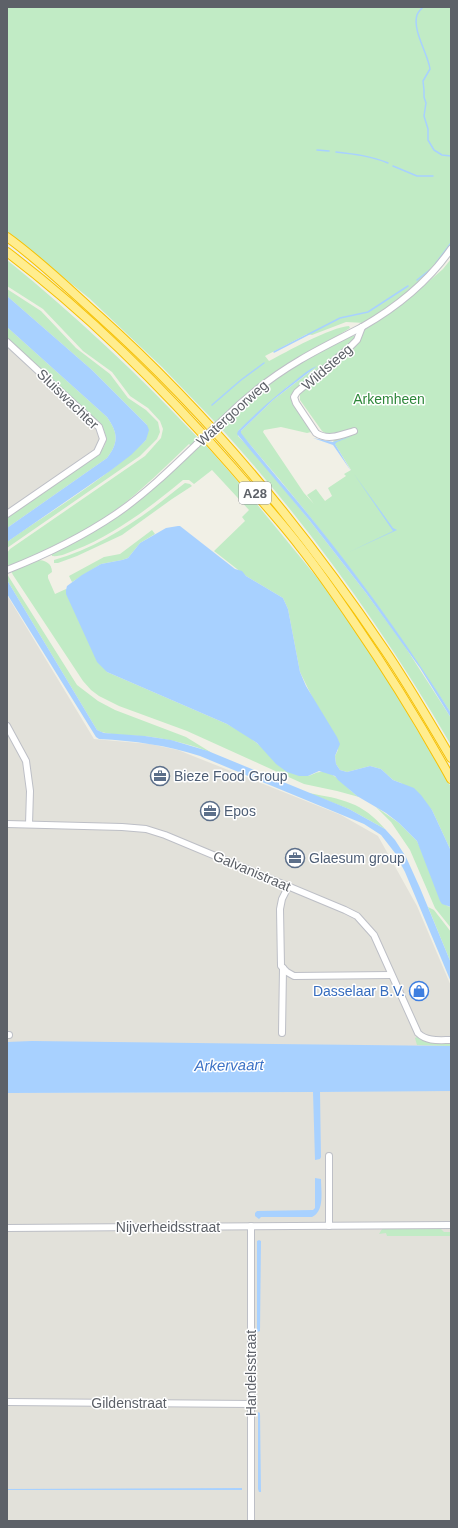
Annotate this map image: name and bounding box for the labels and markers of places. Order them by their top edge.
office icon: Bieze Food Group [149,765,171,787]
place label: Bieze Food Group [174,768,288,784]
office icon: Epos [199,800,221,822]
place label: Epos [224,803,256,819]
office icon: Glaesum group [284,847,306,869]
place label: Glaesum group [309,850,405,866]
shop icon: Dasselaar B.V. [408,980,430,1002]
place label: Dasselaar B.V. [313,983,405,999]

